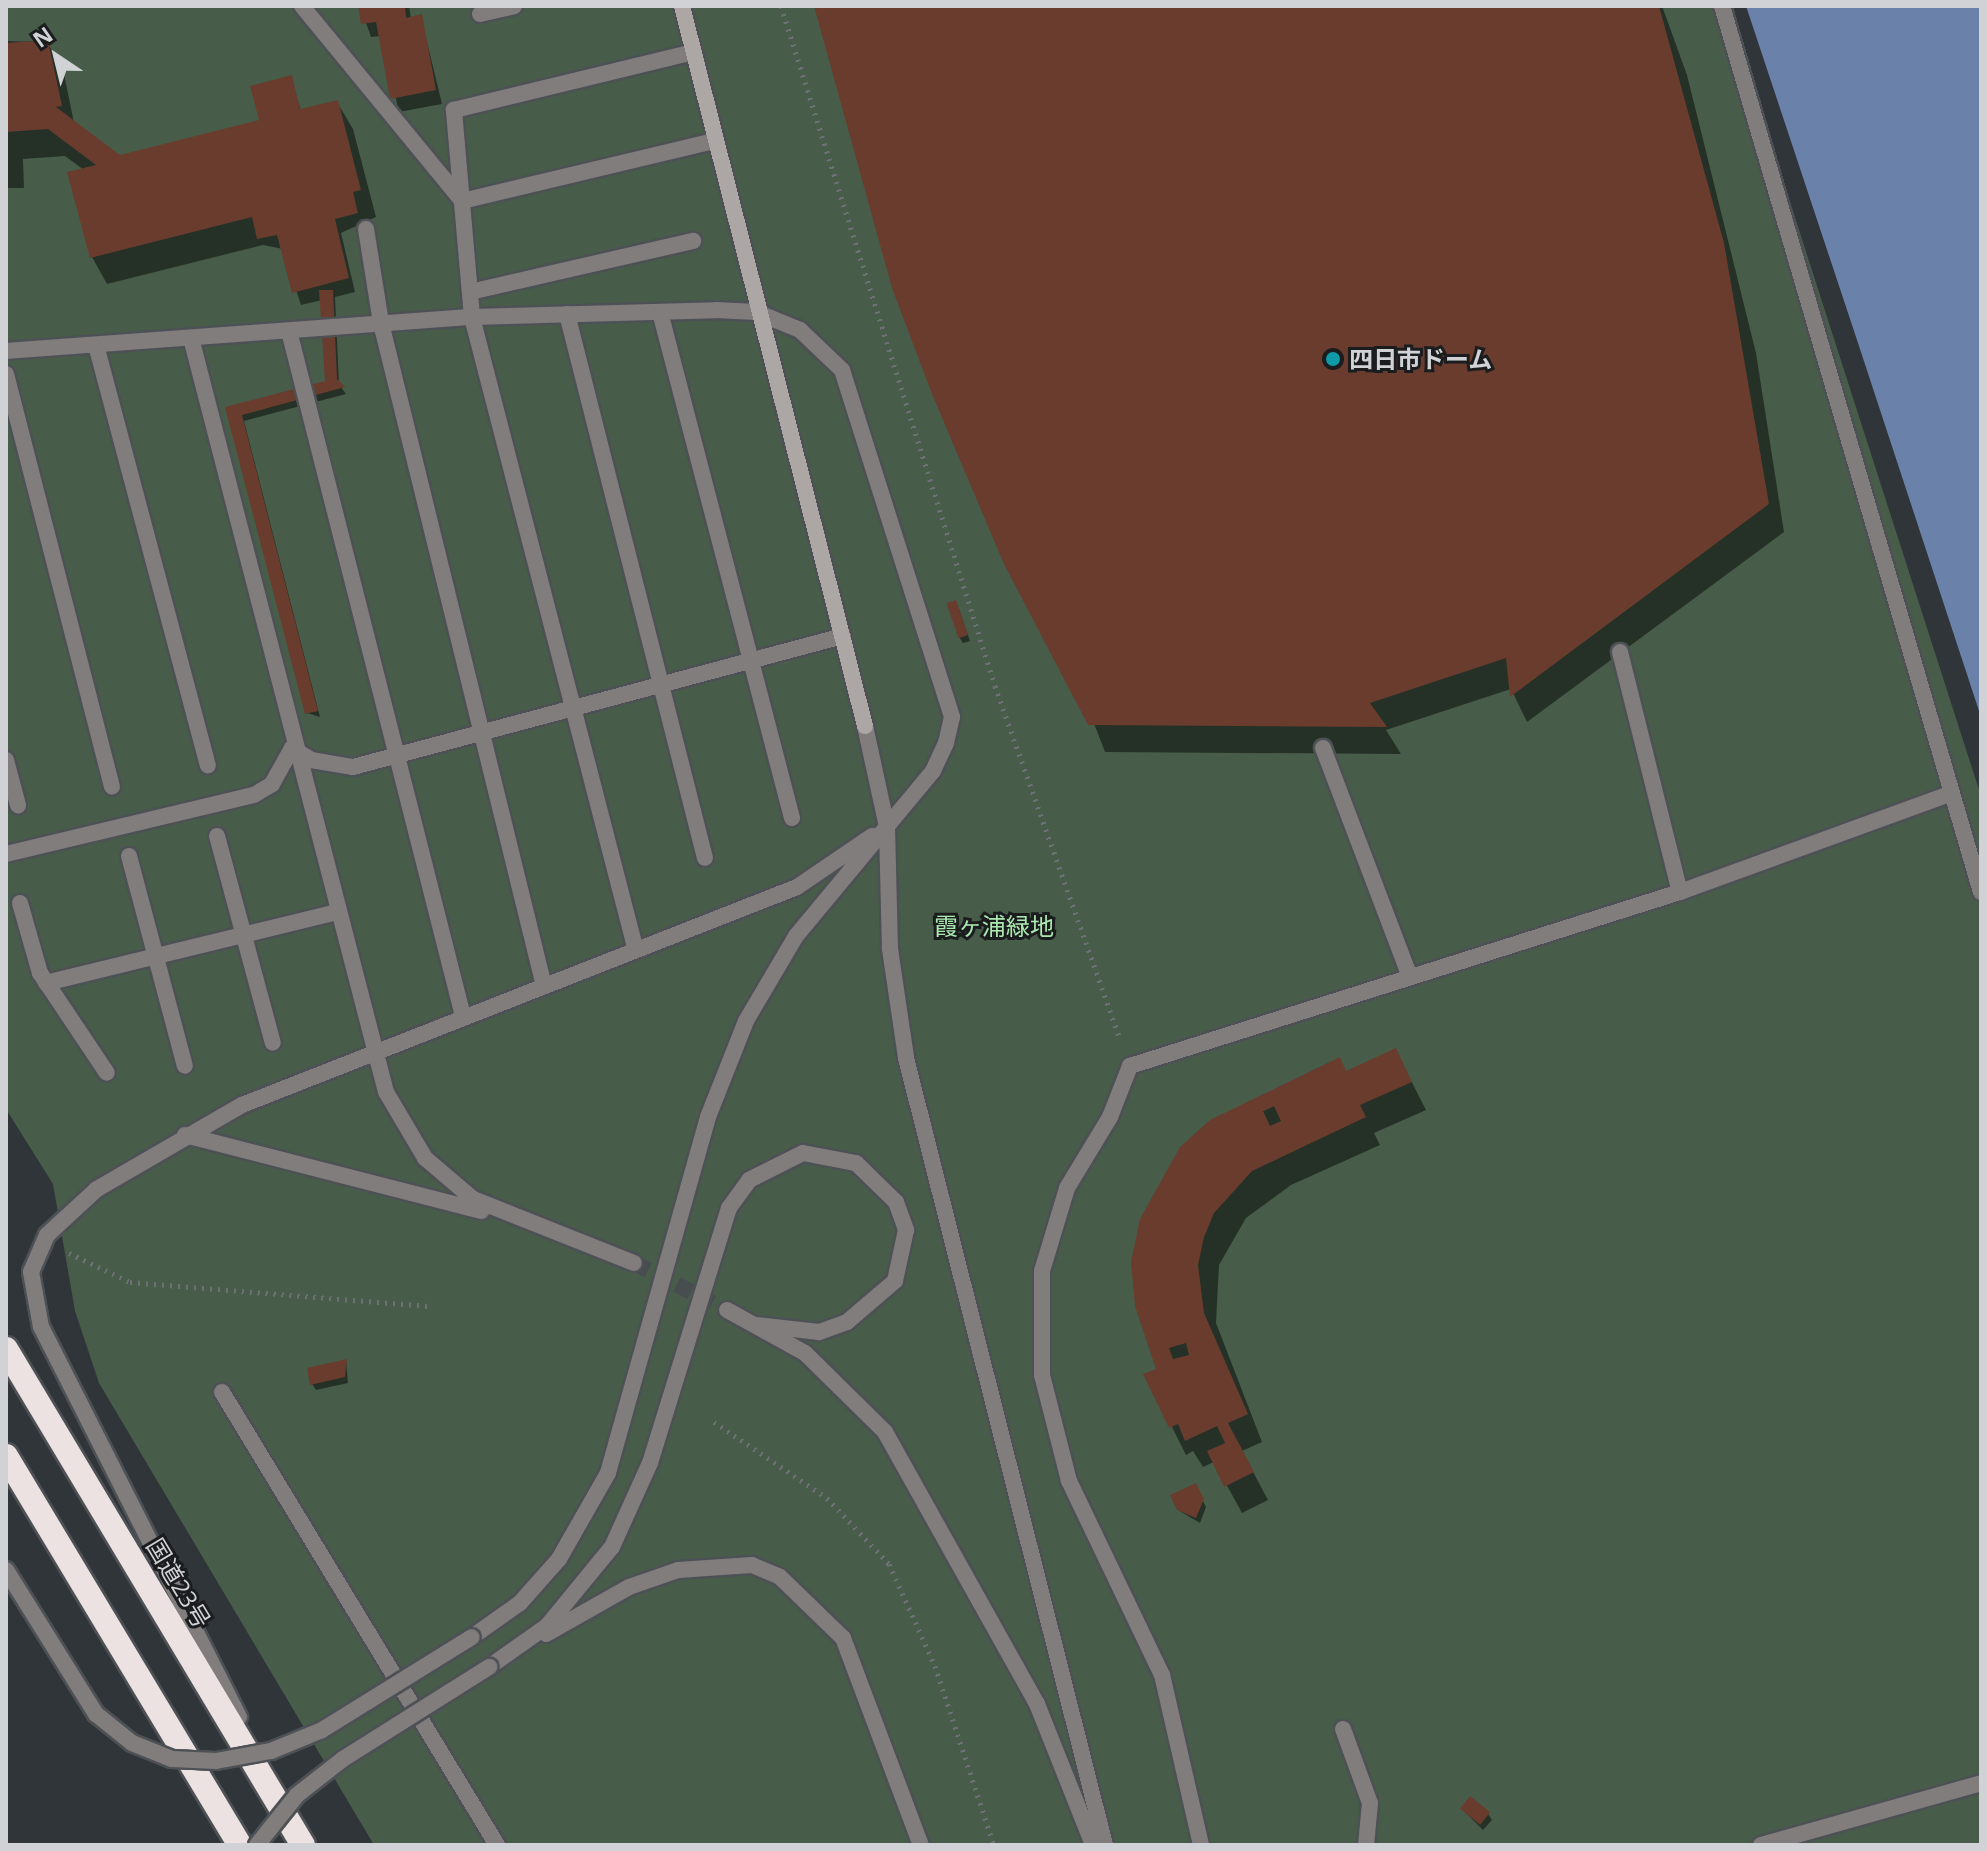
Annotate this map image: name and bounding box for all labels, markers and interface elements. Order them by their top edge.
north arrow [16,16,96,96]
text: N [26,19,58,54]
place label: 四日市ドーム [1349,345,1493,373]
marker: 四日市ドーム [1324,350,1342,368]
park label: 霞ヶ浦緑地 [934,912,1054,940]
street label: 国道23号 [141,1533,217,1633]

